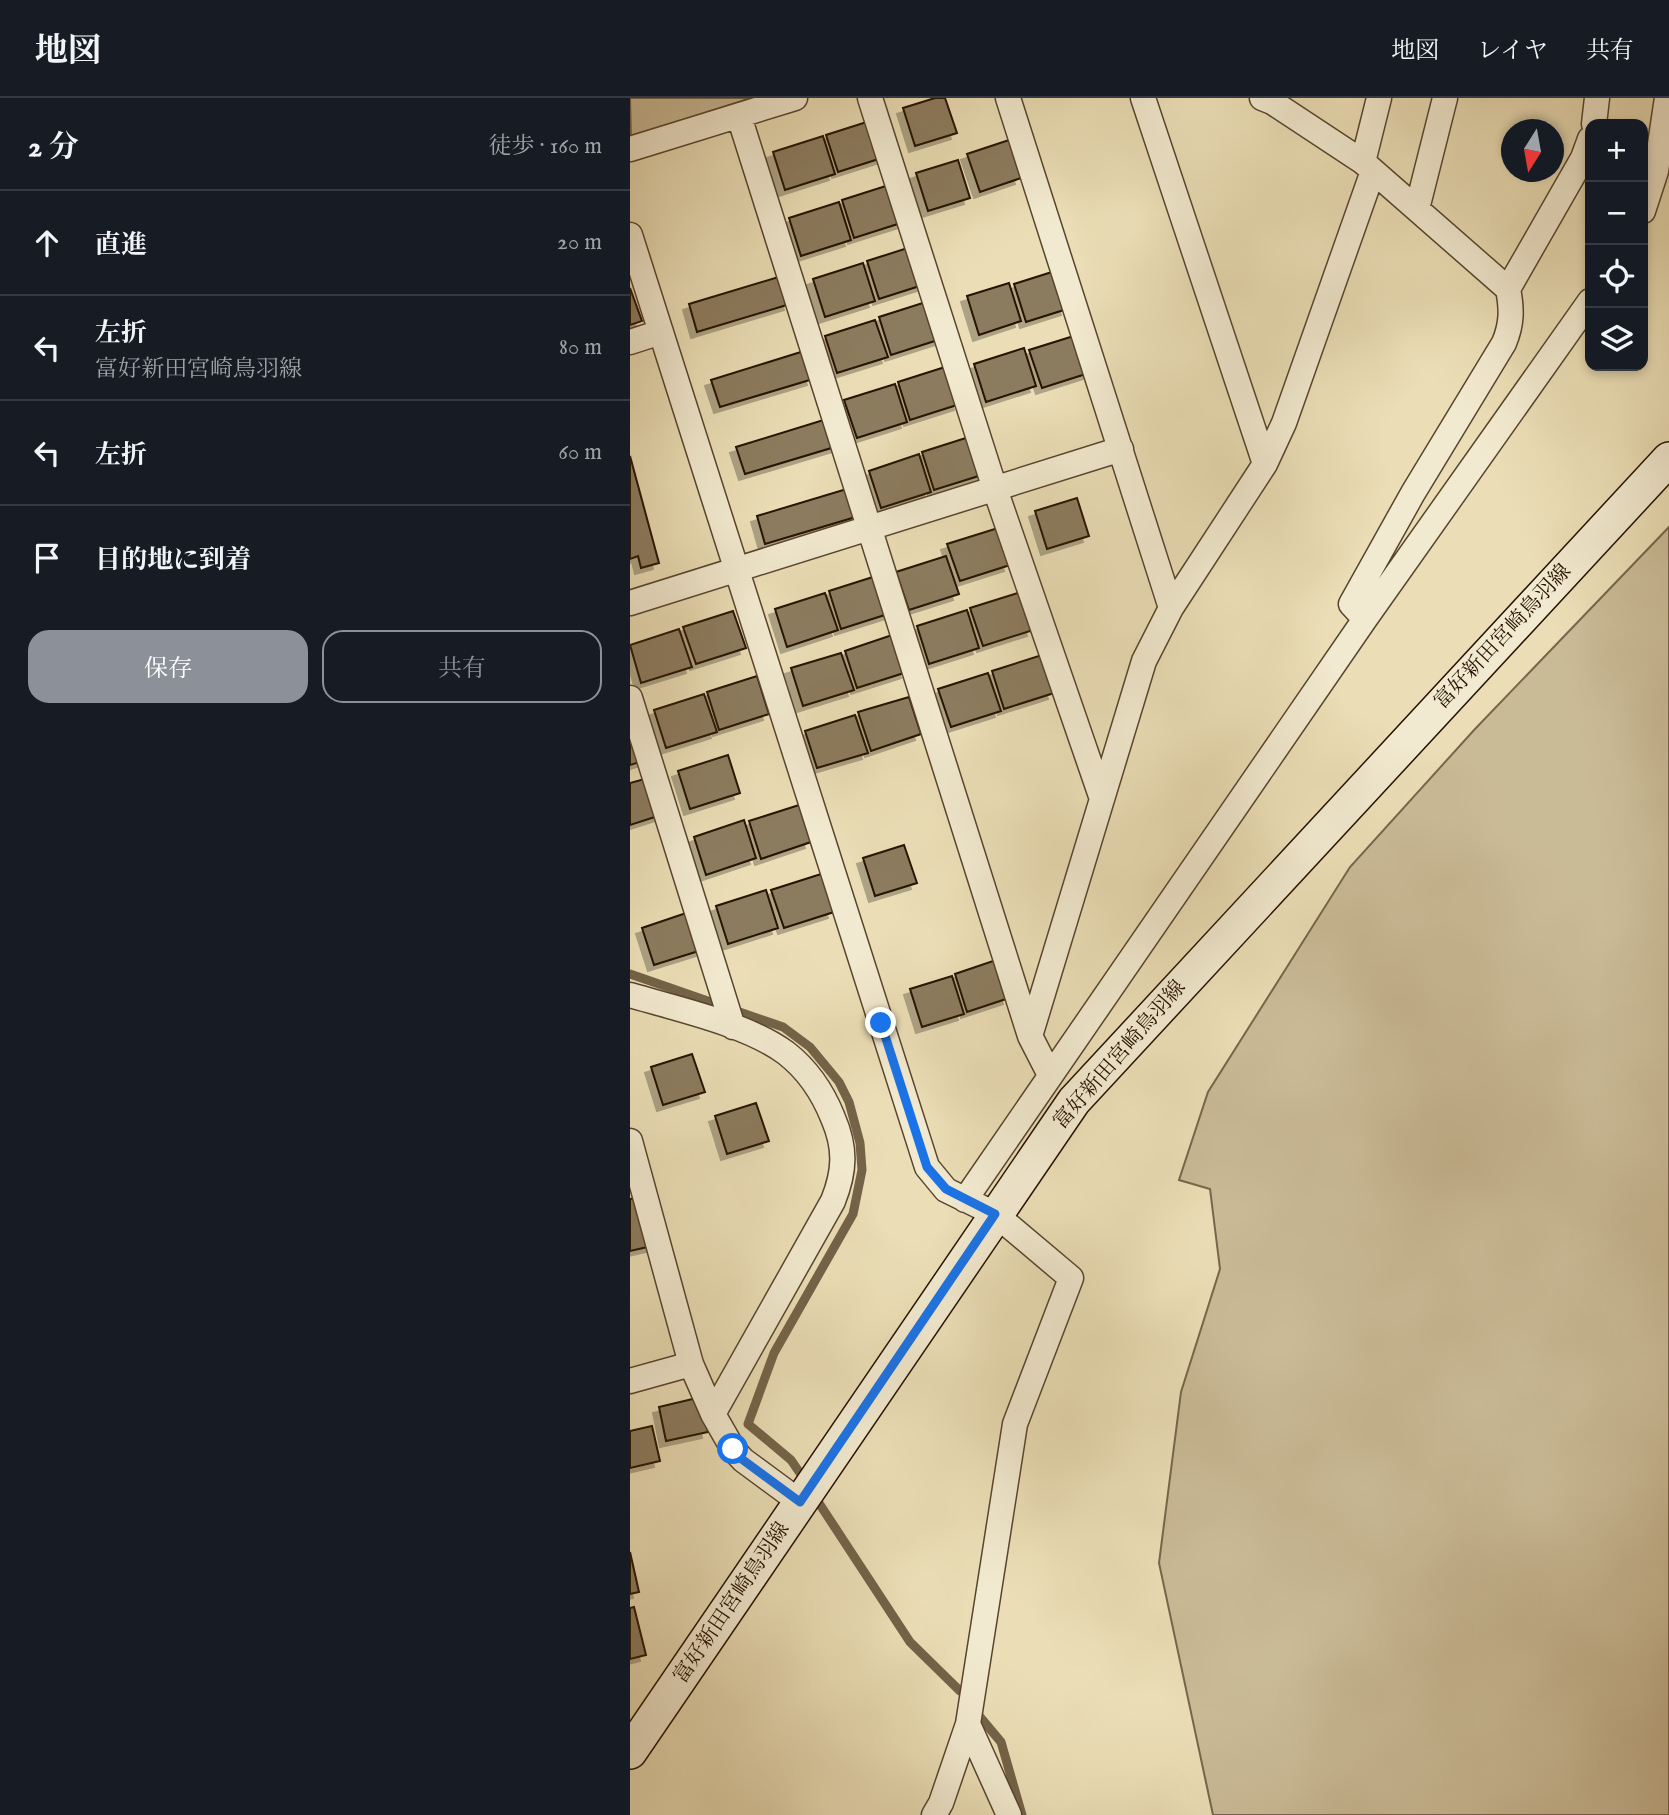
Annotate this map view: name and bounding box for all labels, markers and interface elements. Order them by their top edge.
text: 地図 [35,31,101,73]
text: 地図 [1391,36,1439,67]
text: レイヤ [1477,36,1548,67]
text: 共有 [1586,36,1634,67]
north arrow [1501,119,1564,182]
map controls [1585,119,1648,371]
button: + [1585,119,1648,182]
text: 2 分 [28,129,79,167]
text: 徒歩 · 160 m [489,132,602,161]
button: − [1585,182,1648,245]
icon: ahead [28,224,66,262]
text: 20 m [557,228,602,257]
text: 直進 [95,229,147,262]
button: locate [1585,245,1648,308]
button: layers [1585,308,1648,371]
text: 左折 [95,317,147,350]
icon: left [28,329,66,367]
text: 80 m [559,333,602,362]
text: 富好新田宮崎鳥羽線 [95,355,302,384]
icon: left [28,434,66,472]
text: 60 m [558,438,602,467]
text: 左折 [95,439,147,472]
icon: arrive [28,539,66,577]
text: 目的地に到着 [95,544,251,577]
street label: 富好新田宮崎鳥羽線 [1429,559,1577,715]
button: 保存 [28,630,308,703]
button: 共有 [322,630,602,703]
street label: 富好新田宮崎鳥羽線 [1048,975,1192,1135]
route end [865,1007,896,1038]
route start [717,1433,748,1464]
street label: 富好新田宮崎鳥羽線 [668,1517,796,1689]

